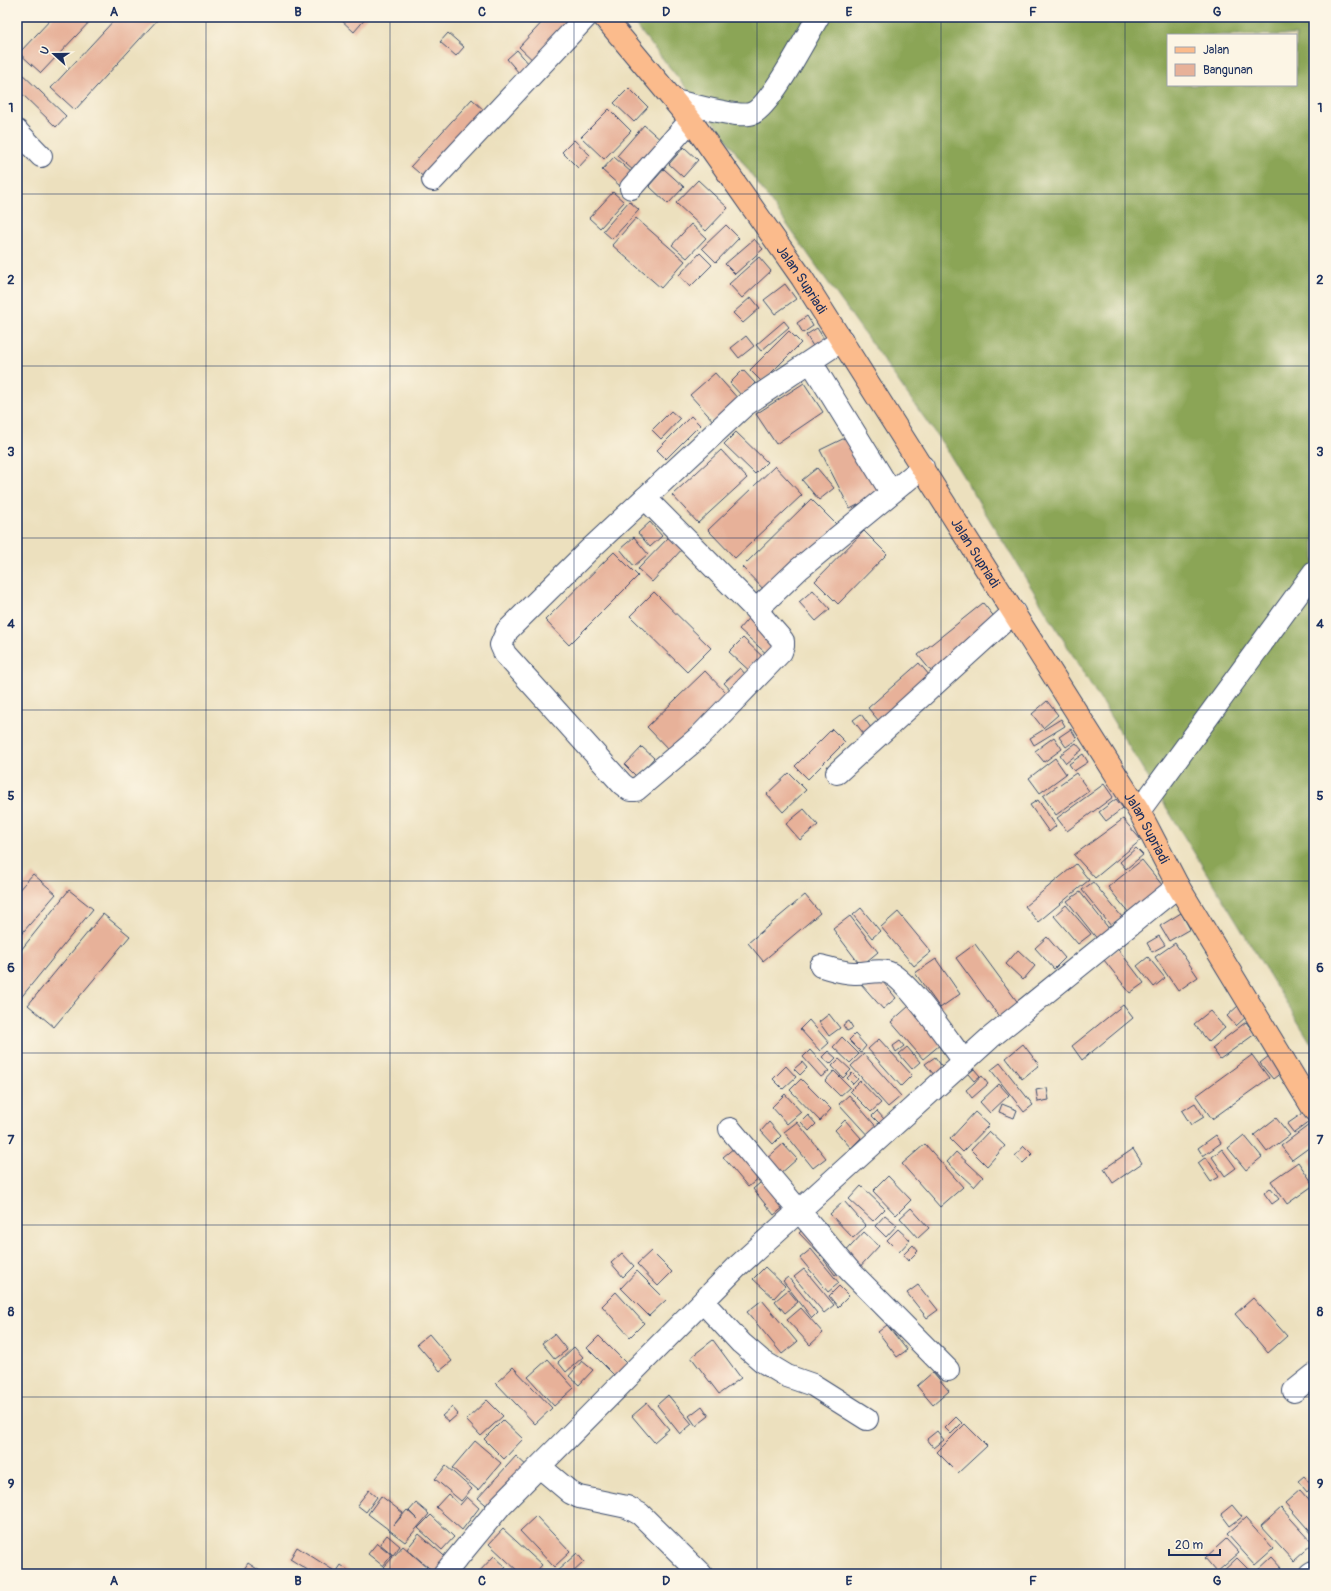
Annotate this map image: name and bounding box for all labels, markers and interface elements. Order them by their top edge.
text: A [110,4,119,20]
text: B [294,4,302,20]
text: C [478,4,486,20]
text: D [662,4,670,20]
text: E [846,4,853,20]
text: F [1029,4,1037,20]
text: G [1213,4,1222,20]
north arrow [34,34,74,74]
legend [1167,34,1297,86]
text: Jalan [1203,43,1229,58]
text: U [38,45,53,56]
text: Bangunan [1203,63,1253,78]
text: 1 [8,100,14,116]
text: 1 [1317,100,1323,116]
street label: Jalan Supriadi [773,242,831,317]
text: 2 [7,272,15,288]
text: 2 [1316,272,1324,288]
text: 3 [7,444,15,460]
text: 3 [1316,444,1324,460]
street label: Jalan Supriadi [947,515,1004,591]
text: 4 [7,616,15,632]
text: 4 [1316,616,1324,632]
text: 5 [7,788,15,804]
text: 5 [1316,788,1324,804]
street label: Jalan Supriadi [1121,789,1174,867]
text: 6 [7,960,15,976]
text: 6 [1316,960,1324,976]
text: 7 [8,1132,15,1148]
text: 7 [1317,1132,1324,1148]
text: 8 [8,1304,15,1320]
text: 8 [1317,1304,1324,1320]
text: 9 [8,1476,15,1492]
text: 9 [1317,1476,1324,1492]
scale bar [1169,1531,1220,1557]
text: 20 m [1175,1538,1204,1553]
text: A [110,1573,119,1589]
text: B [294,1573,302,1589]
text: C [478,1573,486,1589]
text: D [662,1573,670,1589]
text: E [846,1573,853,1589]
text: F [1029,1573,1037,1589]
text: G [1213,1573,1222,1589]

